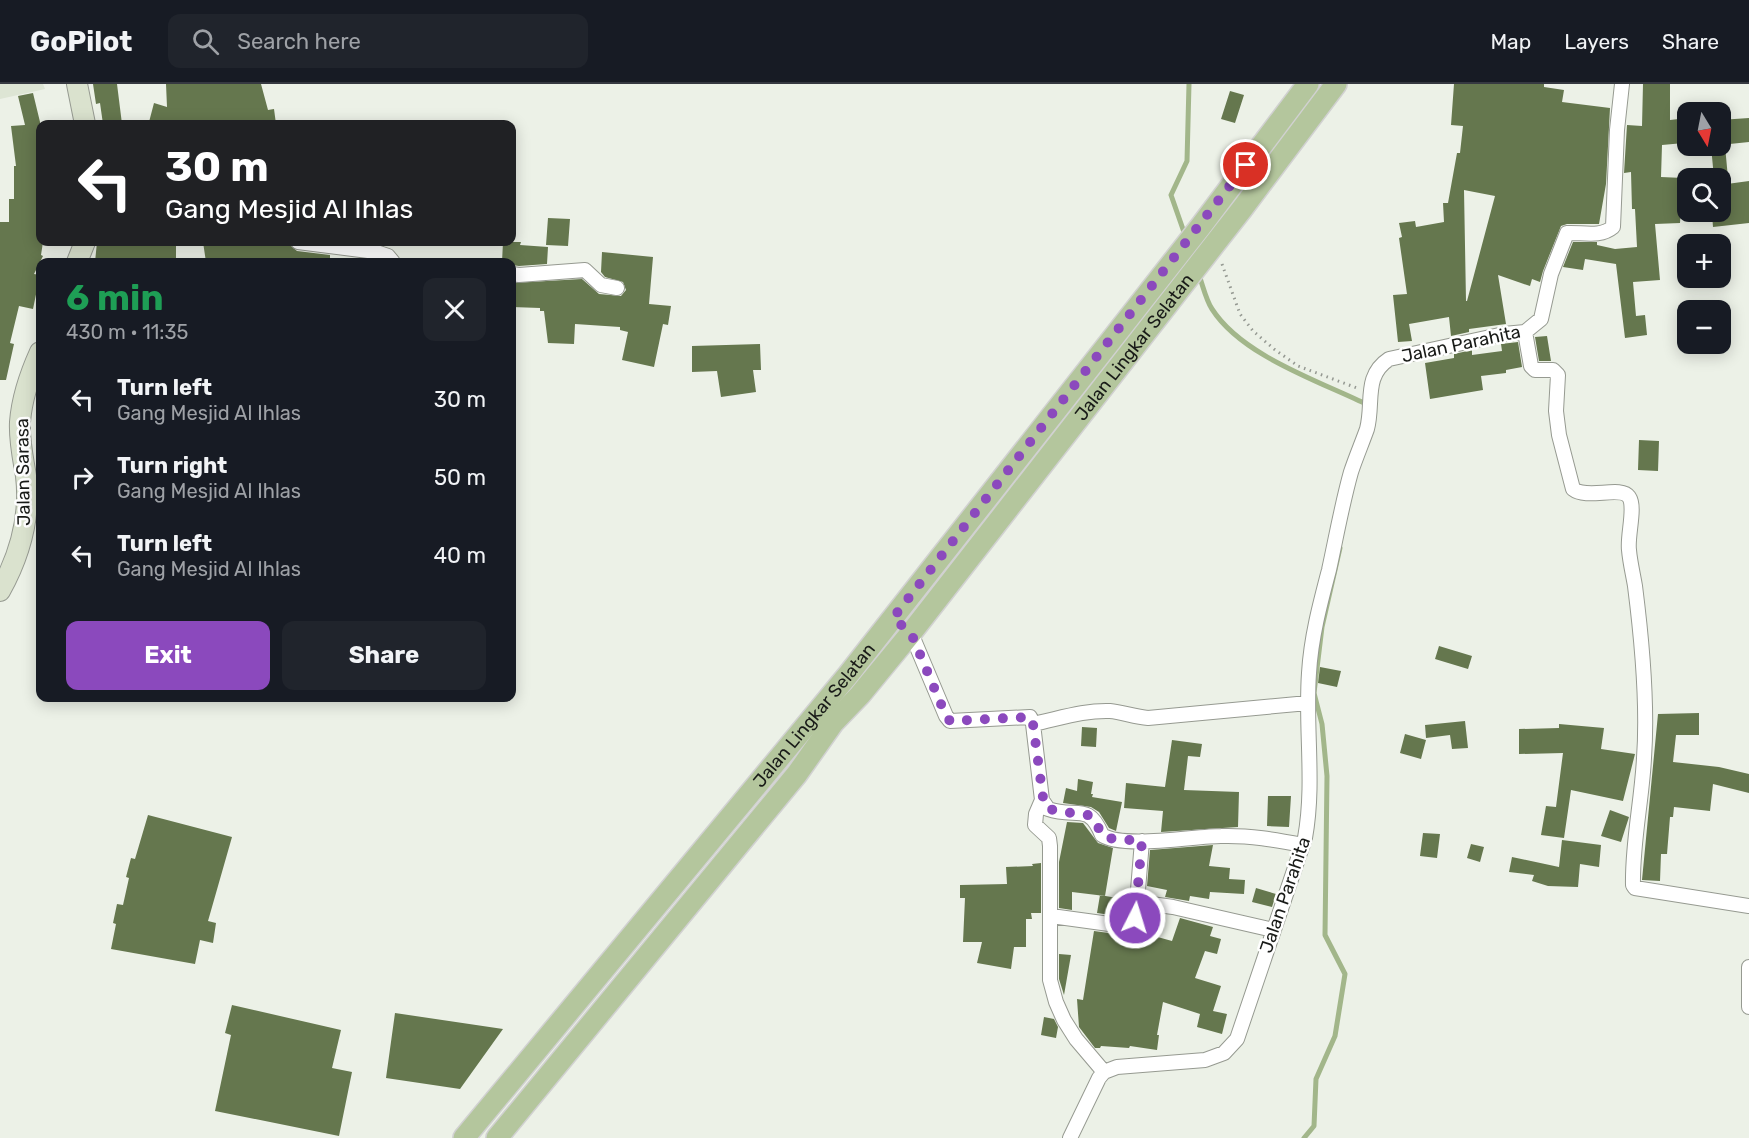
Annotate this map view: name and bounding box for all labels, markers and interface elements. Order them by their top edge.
search box [168,14,588,68]
text: GoPilot [30,25,132,58]
icon: search [189,25,222,58]
text: Search here [237,28,361,55]
text: Map [1490,29,1531,54]
text: Layers [1564,29,1629,54]
text: Share [1662,29,1719,54]
north arrow [1677,102,1731,156]
map controls [1677,102,1731,354]
pin [1220,139,1271,190]
text: 30 m [165,142,269,192]
icon: left [66,144,144,222]
icon: arrive [1229,148,1262,181]
button: search [1677,168,1731,222]
text: Gang Mesjid Al Ihlas [165,193,413,225]
button: + [1677,234,1731,288]
street label: Jalan Lingkar Selatan [1070,269,1198,425]
text: 6 min [66,276,164,319]
button: close [423,278,486,341]
button: − [1677,300,1731,354]
text: 430 m · 11:35 [66,320,188,344]
street label: Jalan Parahita [1399,321,1523,367]
text: Turn left [117,374,212,401]
icon: left [66,383,99,416]
text: 30 m [434,386,486,413]
text: Gang Mesjid Al Ihlas [117,401,301,425]
street label: Jalan Sarasa [11,418,35,526]
text: Turn right [117,452,227,479]
icon: right [66,461,99,494]
text: 50 m [434,464,486,491]
text: Gang Mesjid Al Ihlas [117,479,301,503]
text: Turn left [117,530,212,557]
icon: left [66,539,99,572]
text: 40 m [433,542,486,569]
text: Gang Mesjid Al Ihlas [117,557,301,581]
button: Exit [66,621,270,690]
button: Share [282,621,486,690]
street label: Jalan Lingkar Selatan [748,639,880,792]
street label: Jalan Parahita [1255,834,1315,956]
position arrow [1103,886,1167,950]

